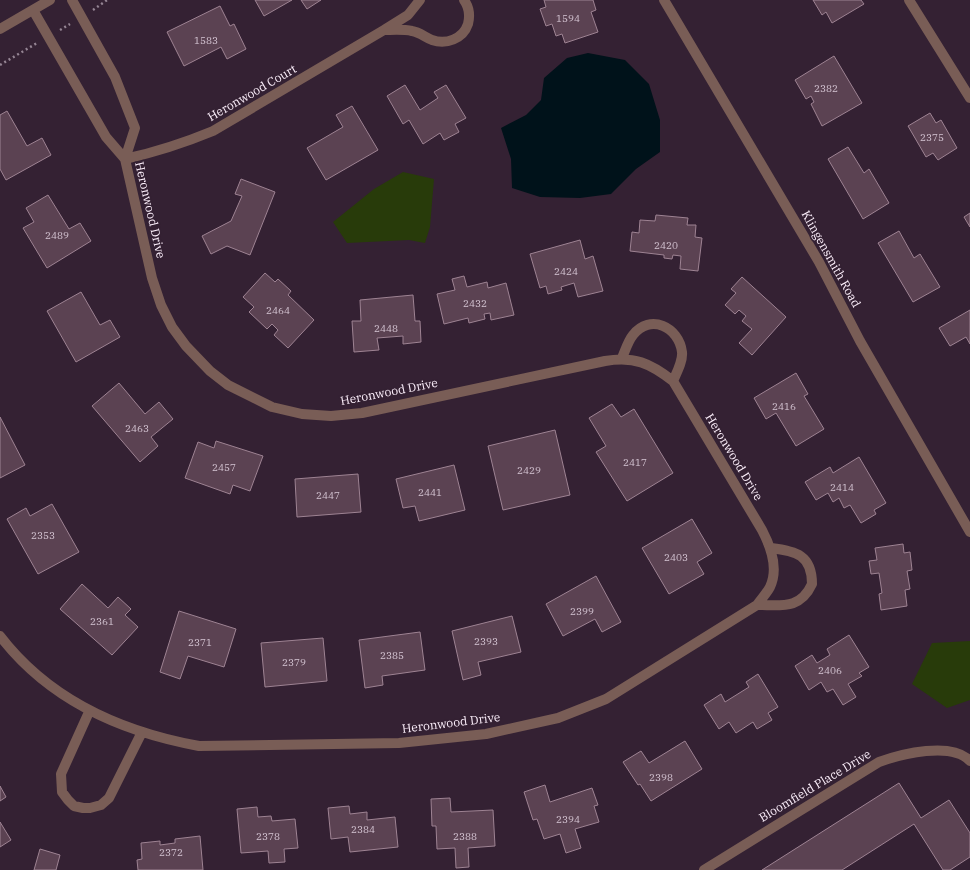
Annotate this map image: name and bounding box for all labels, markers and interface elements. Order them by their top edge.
house number: 1594 [556,12,580,25]
house number: 1583 [194,34,218,47]
street label: Heronwood Court [205,61,299,124]
house number: 2382 [814,82,838,95]
house number: 2375 [920,131,944,144]
street label: Heronwood Drive [132,160,169,260]
street label: Klingensmith Road [799,208,864,310]
house number: 2489 [45,229,69,242]
house number: 2420 [654,239,678,252]
house number: 2424 [554,265,578,278]
house number: 2432 [463,297,487,310]
house number: 2464 [266,304,290,317]
house number: 2448 [374,322,398,335]
street label: Heronwood Drive [339,375,439,408]
house number: 2416 [772,400,796,413]
street label: Heronwood Drive [703,410,766,503]
house number: 2463 [125,422,149,435]
house number: 2417 [623,456,647,469]
house number: 2457 [212,461,236,474]
house number: 2429 [517,464,541,477]
house number: 2414 [830,481,854,494]
house number: 2441 [418,486,442,499]
house number: 2447 [316,489,340,502]
house number: 2353 [31,529,55,542]
house number: 2403 [664,551,688,564]
house number: 2399 [570,605,594,618]
house number: 2361 [90,615,114,628]
house number: 2393 [474,635,498,648]
house number: 2371 [188,636,212,649]
house number: 2385 [380,649,404,662]
house number: 2379 [282,656,306,669]
house number: 2406 [818,664,842,677]
street label: Heronwood Drive [401,709,501,736]
street label: Bloomfield Place Drive [756,746,873,825]
house number: 2398 [649,771,673,784]
house number: 2394 [556,813,580,826]
house number: 2384 [351,823,375,836]
house number: 2378 [256,830,280,843]
house number: 2388 [453,830,477,843]
house number: 2372 [159,846,183,859]

